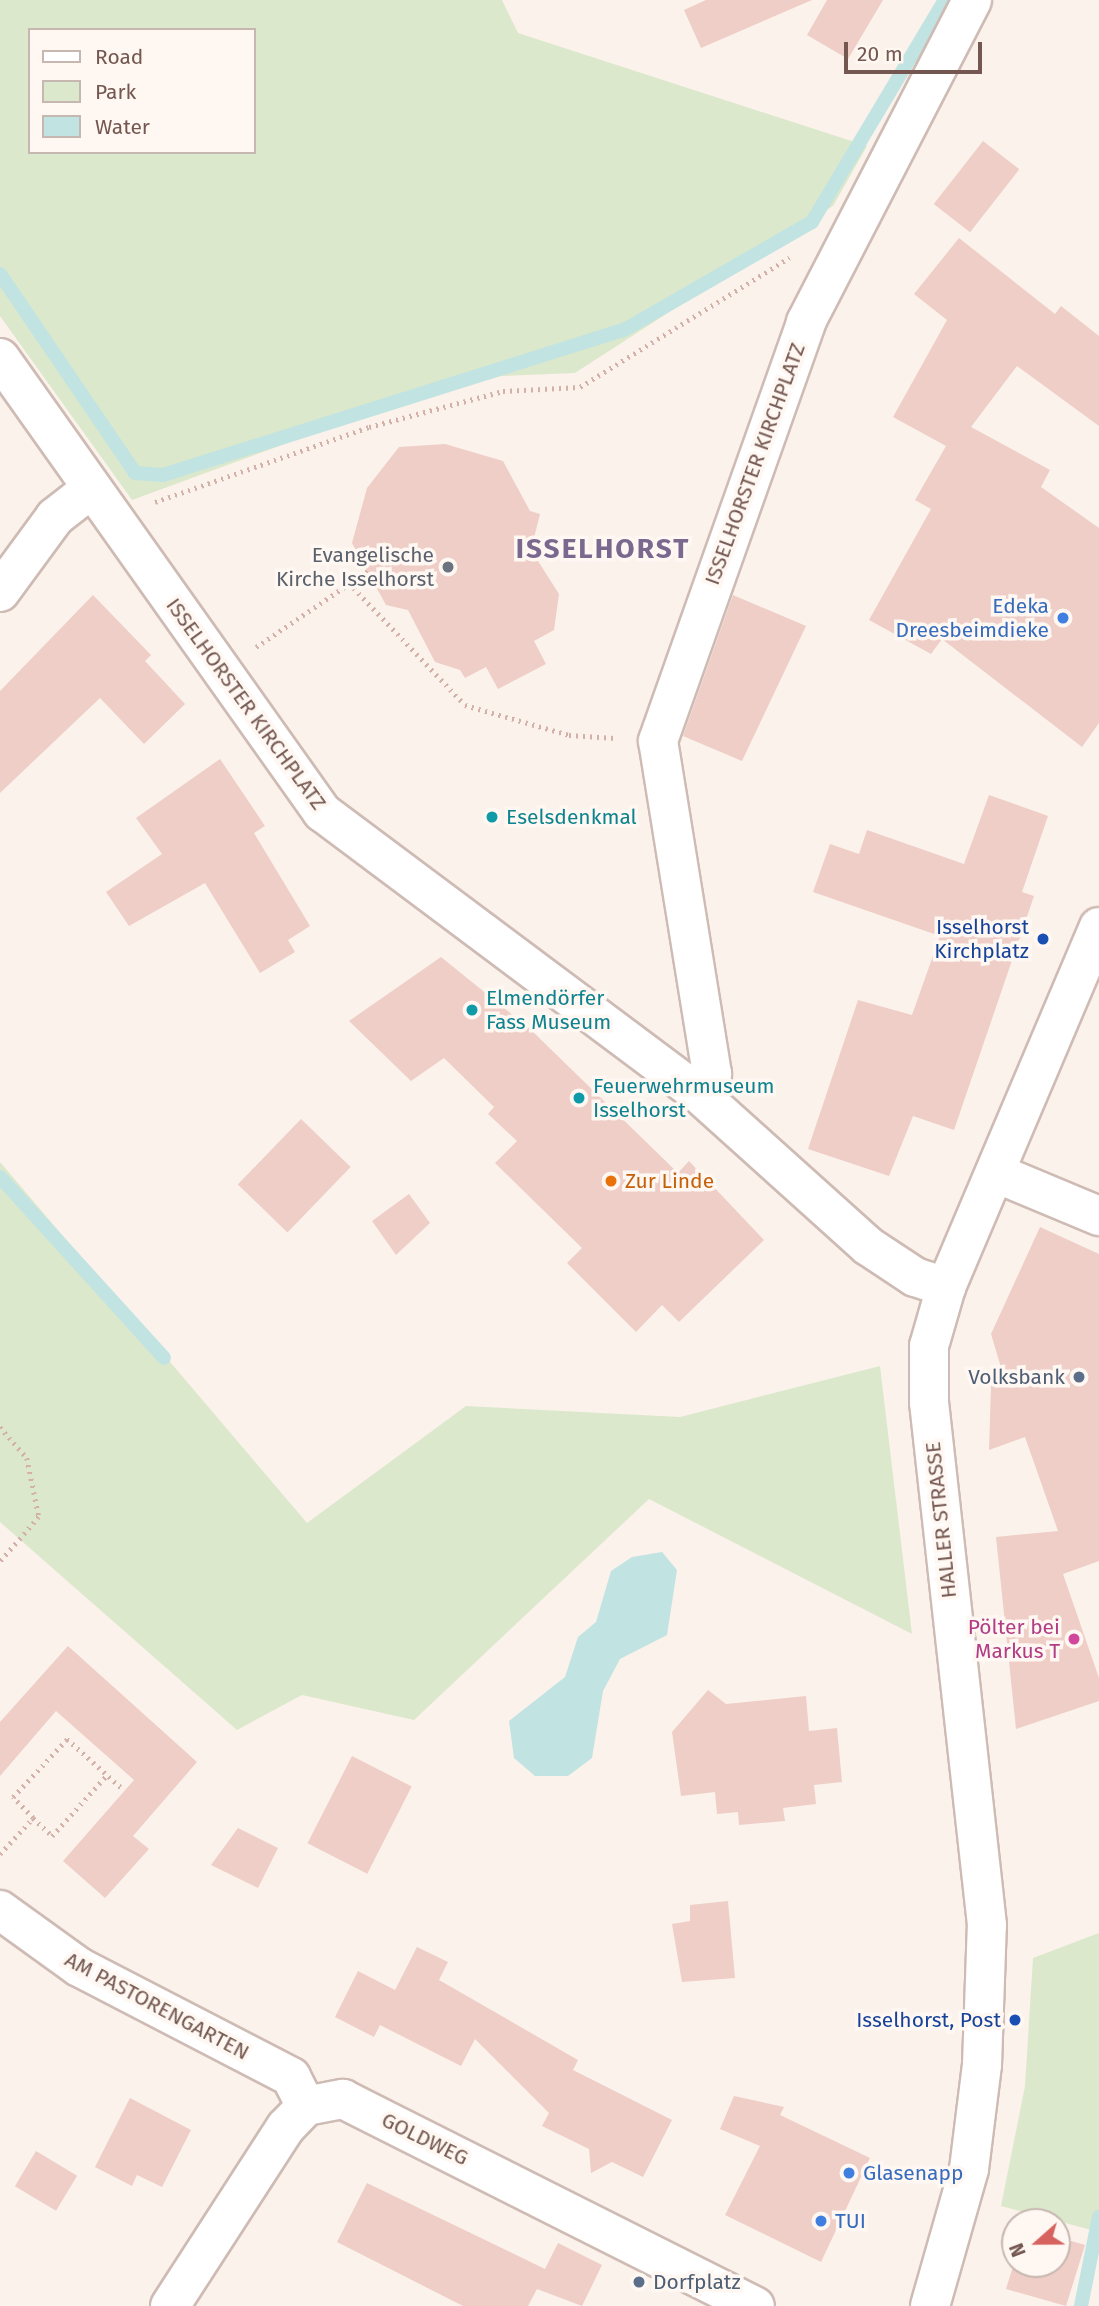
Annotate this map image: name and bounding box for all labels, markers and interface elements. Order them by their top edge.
legend [28,28,256,154]
scale bar [847,28,985,72]
text: 20 m [857,41,903,67]
text: Road [95,44,143,70]
text: Park [95,79,136,105]
text: Water [95,114,150,140]
street label: ISSELHORSTER KIRCHPLATZ [699,340,811,588]
district label: ISSELHORST [517,532,689,566]
place label: Evangelische Kirche Isselhorst [276,542,434,592]
marker: Evangelische Kirche Isselhorst [440,559,456,575]
street label: ISSELHORSTER KIRCHPLATZ [161,593,331,815]
place label: Edeka Dreesbeimdieke [896,593,1049,643]
marker: Edeka Dreesbeimdieke [1055,610,1071,626]
place label: Eselsdenkmal [506,804,637,830]
marker: Eselsdenkmal [484,809,500,825]
place label: Isselhorst Kirchplatz [934,914,1029,964]
marker: Isselhorst Kirchplatz [1035,931,1051,947]
place label: Elmendörfer Fass Museum [486,985,611,1035]
marker: Elmendörfer Fass Museum [464,1002,480,1018]
place label: Feuerwehrmuseum Isselhorst [593,1073,774,1123]
marker: Feuerwehrmuseum Isselhorst [571,1090,587,1106]
place label: Zur Linde [625,1168,714,1194]
marker: Zur Linde [603,1173,619,1189]
place label: Volksbank [968,1364,1065,1390]
marker: Volksbank [1071,1369,1087,1385]
street label: HALLER STRASSE [920,1441,962,1599]
place label: Pölter bei Markus T [968,1614,1060,1664]
marker: Pölter bei Markus T [1066,1631,1082,1647]
street label: AM PASTORENGARTEN [61,1947,253,2065]
place label: Isselhorst, Post [856,2007,1001,2033]
marker: Isselhorst, Post [1007,2012,1023,2028]
street label: GOLDWEG [378,2107,472,2171]
place label: Glasenapp [863,2160,963,2186]
marker: Glasenapp [841,2165,857,2181]
place label: TUI [835,2208,866,2234]
north arrow [1001,2208,1071,2278]
marker: TUI [813,2213,829,2229]
text: N [1005,2240,1031,2260]
place label: Dorfplatz [653,2269,741,2295]
marker: Dorfplatz [631,2274,647,2290]

